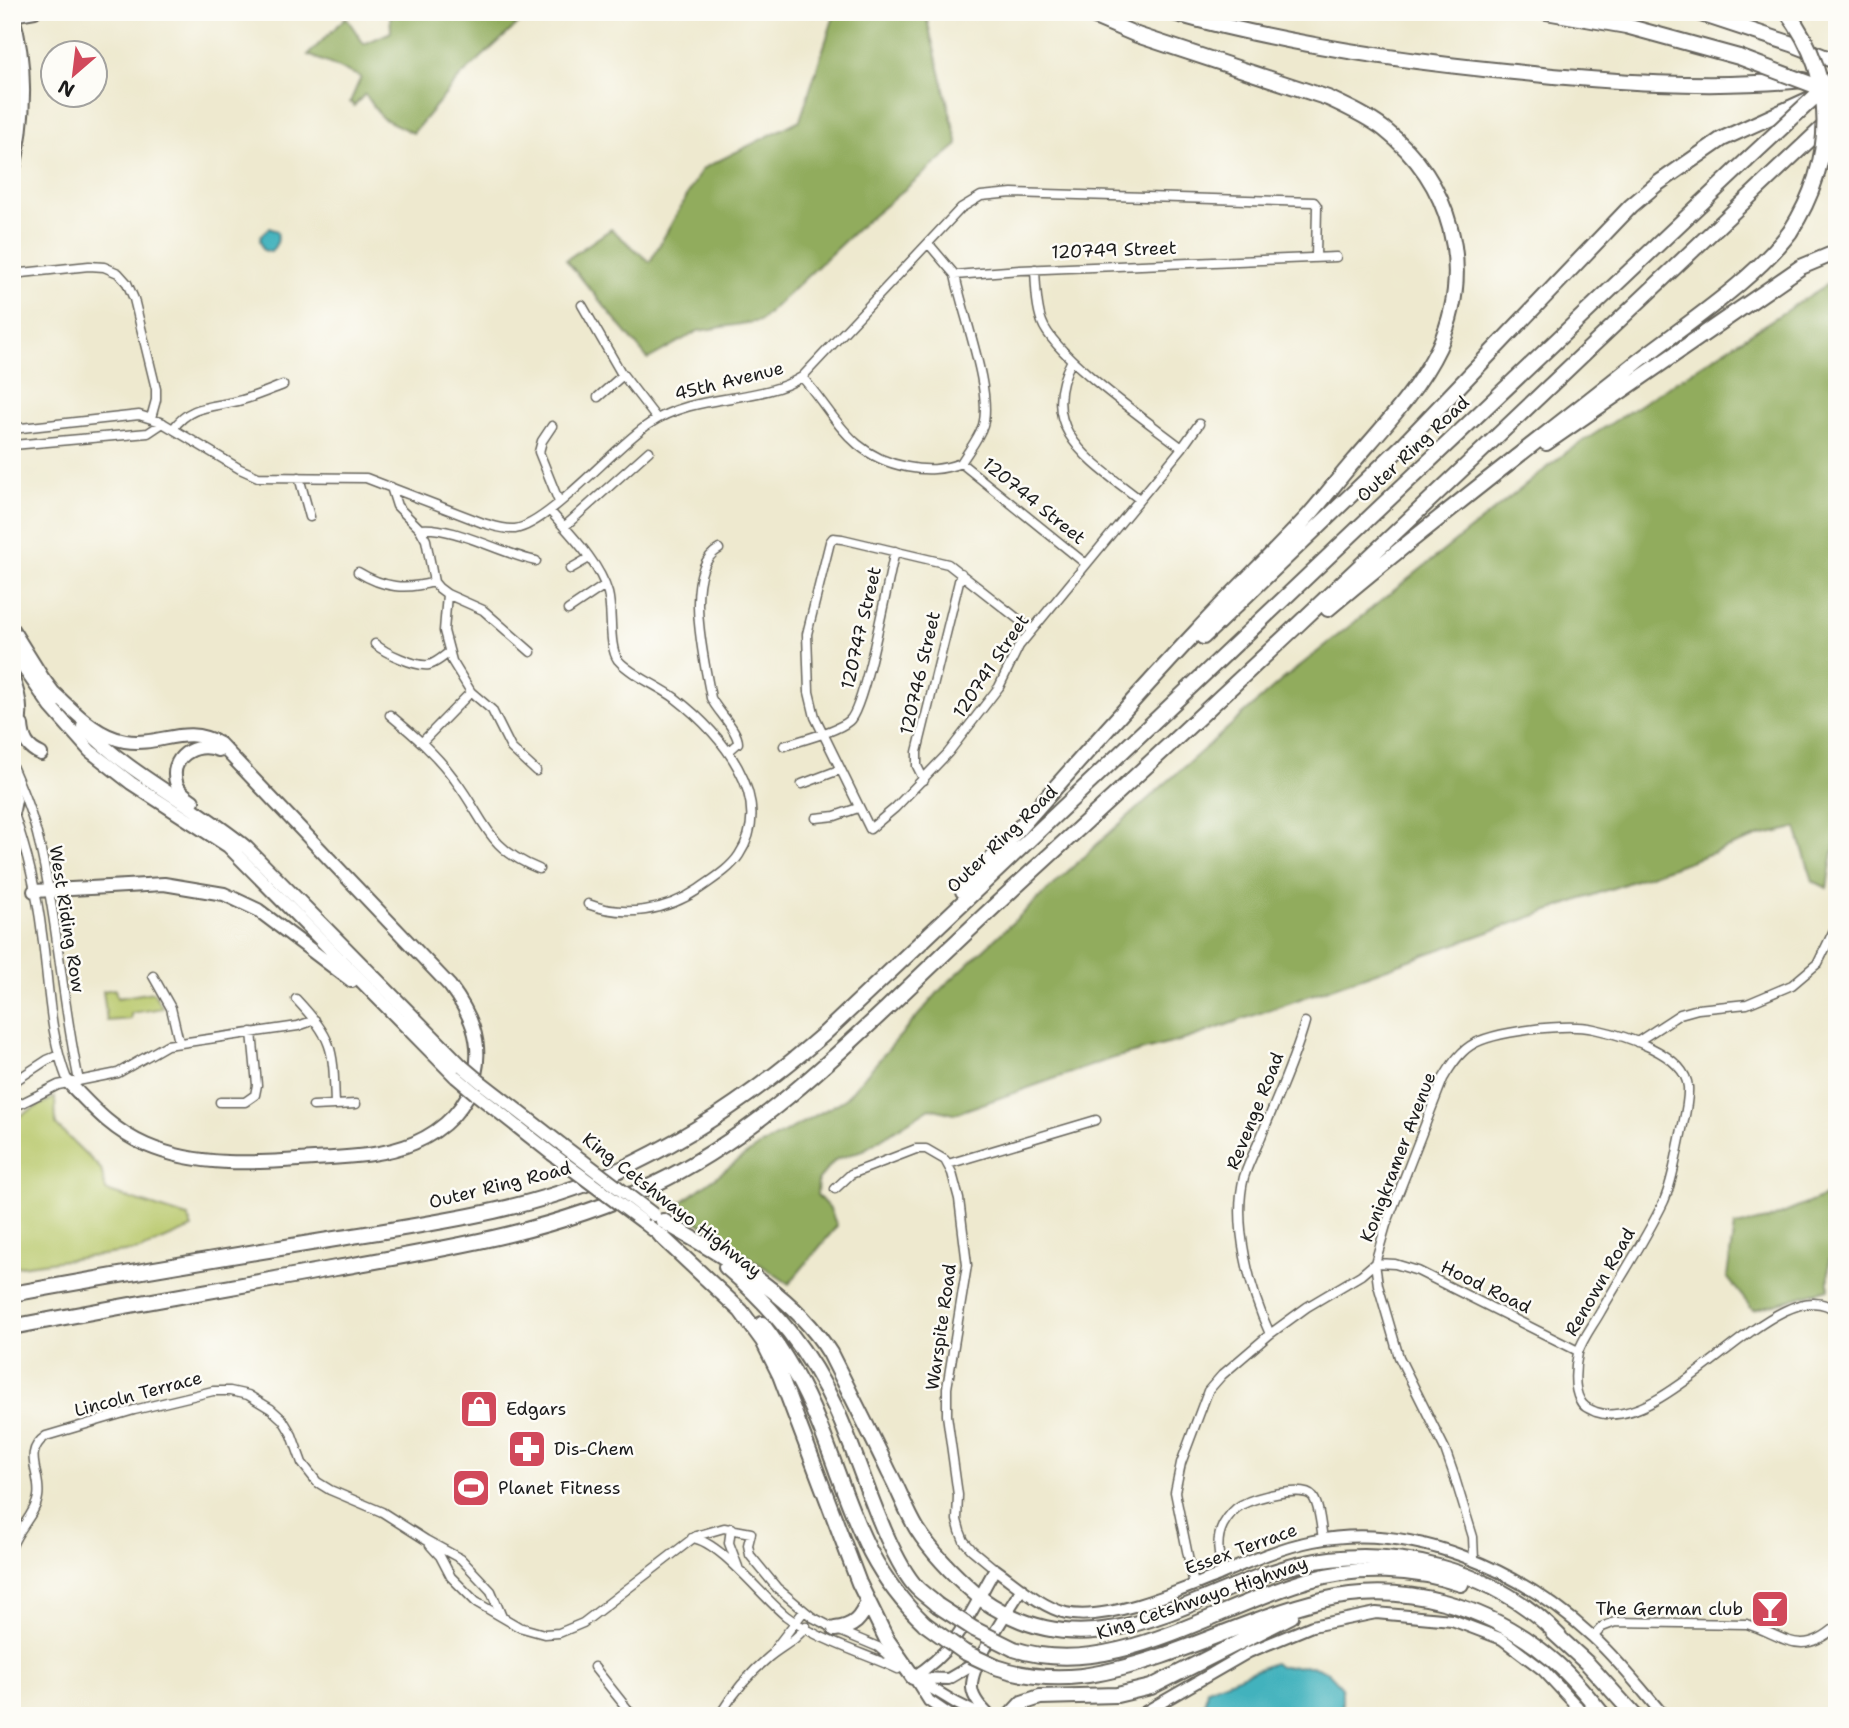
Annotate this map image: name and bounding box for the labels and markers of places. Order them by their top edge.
shop icon: Edgars [458,1388,500,1430]
place label: Edgars [506,1397,566,1421]
pharmacy icon: Dis-Chem [506,1428,548,1470]
place label: Dis-Chem [554,1437,634,1461]
sports icon: Planet Fitness [450,1467,492,1509]
place label: Planet Fitness [498,1476,621,1500]
bar icon: The German club [1749,1588,1791,1630]
place label: The German club [1595,1597,1743,1621]

